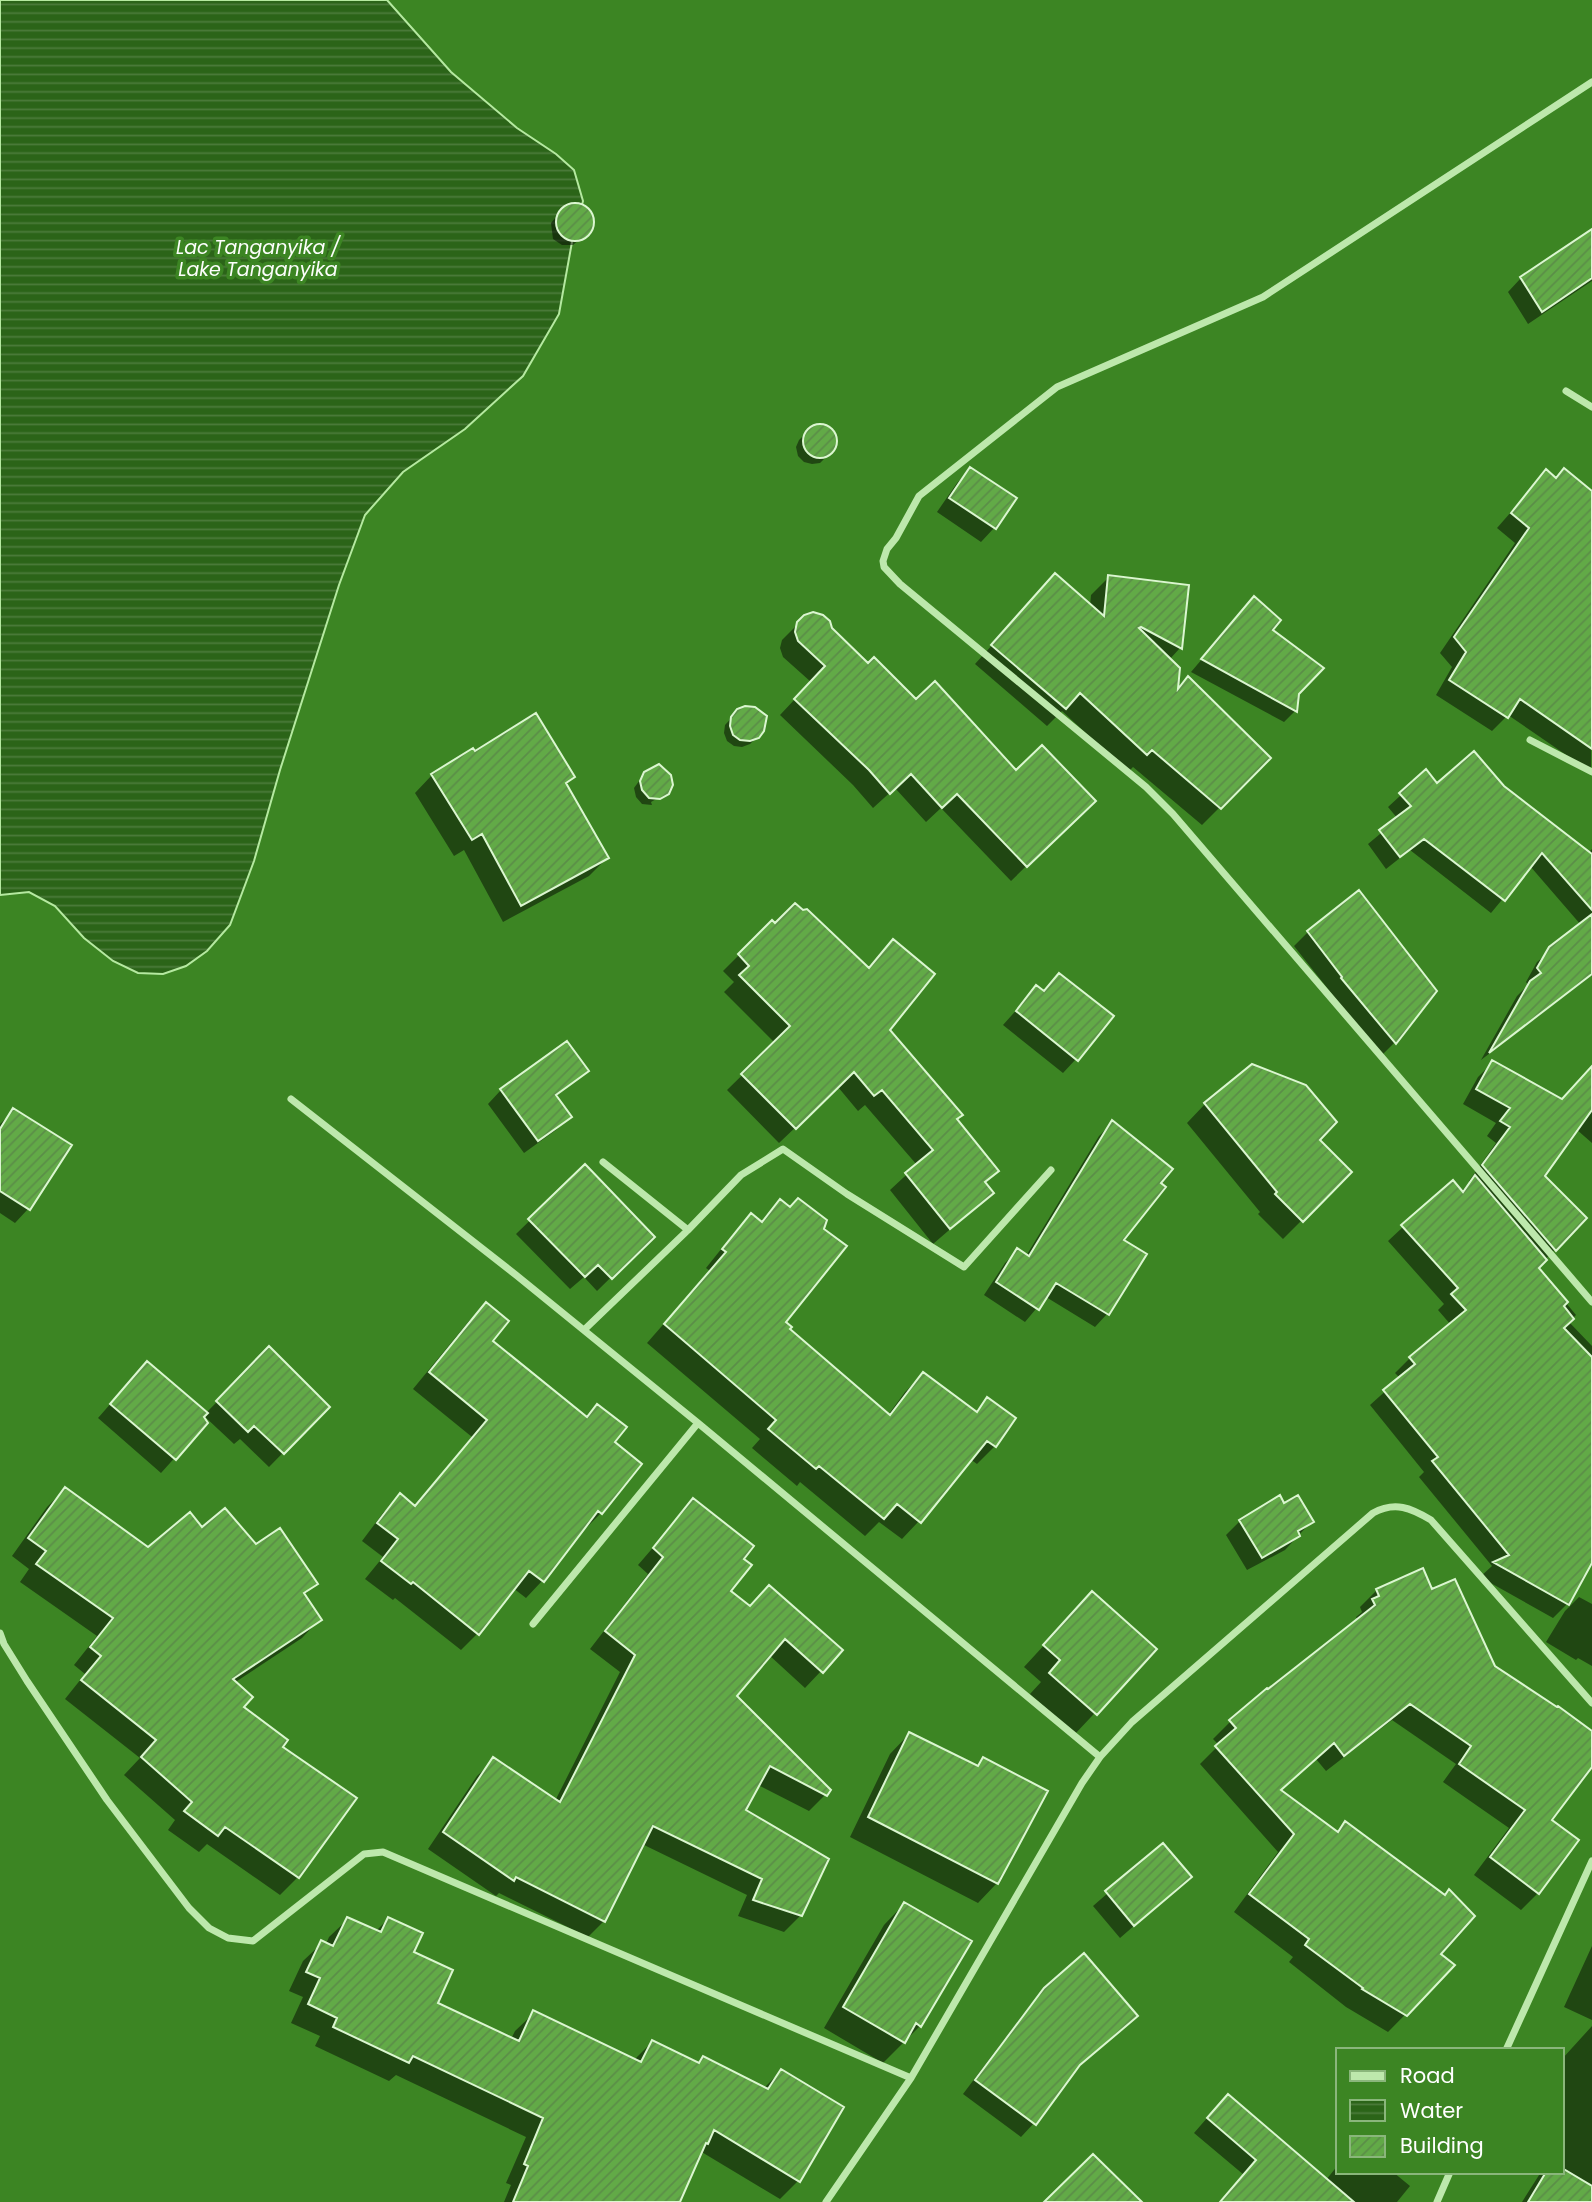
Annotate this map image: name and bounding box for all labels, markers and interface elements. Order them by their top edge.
water label: Lac Tanganyika / Lake Tanganyika [176,234,342,283]
legend [1336,2048,1564,2174]
text: Road [1400,2061,1455,2090]
text: Water [1400,2096,1463,2125]
text: Building [1400,2131,1484,2160]

